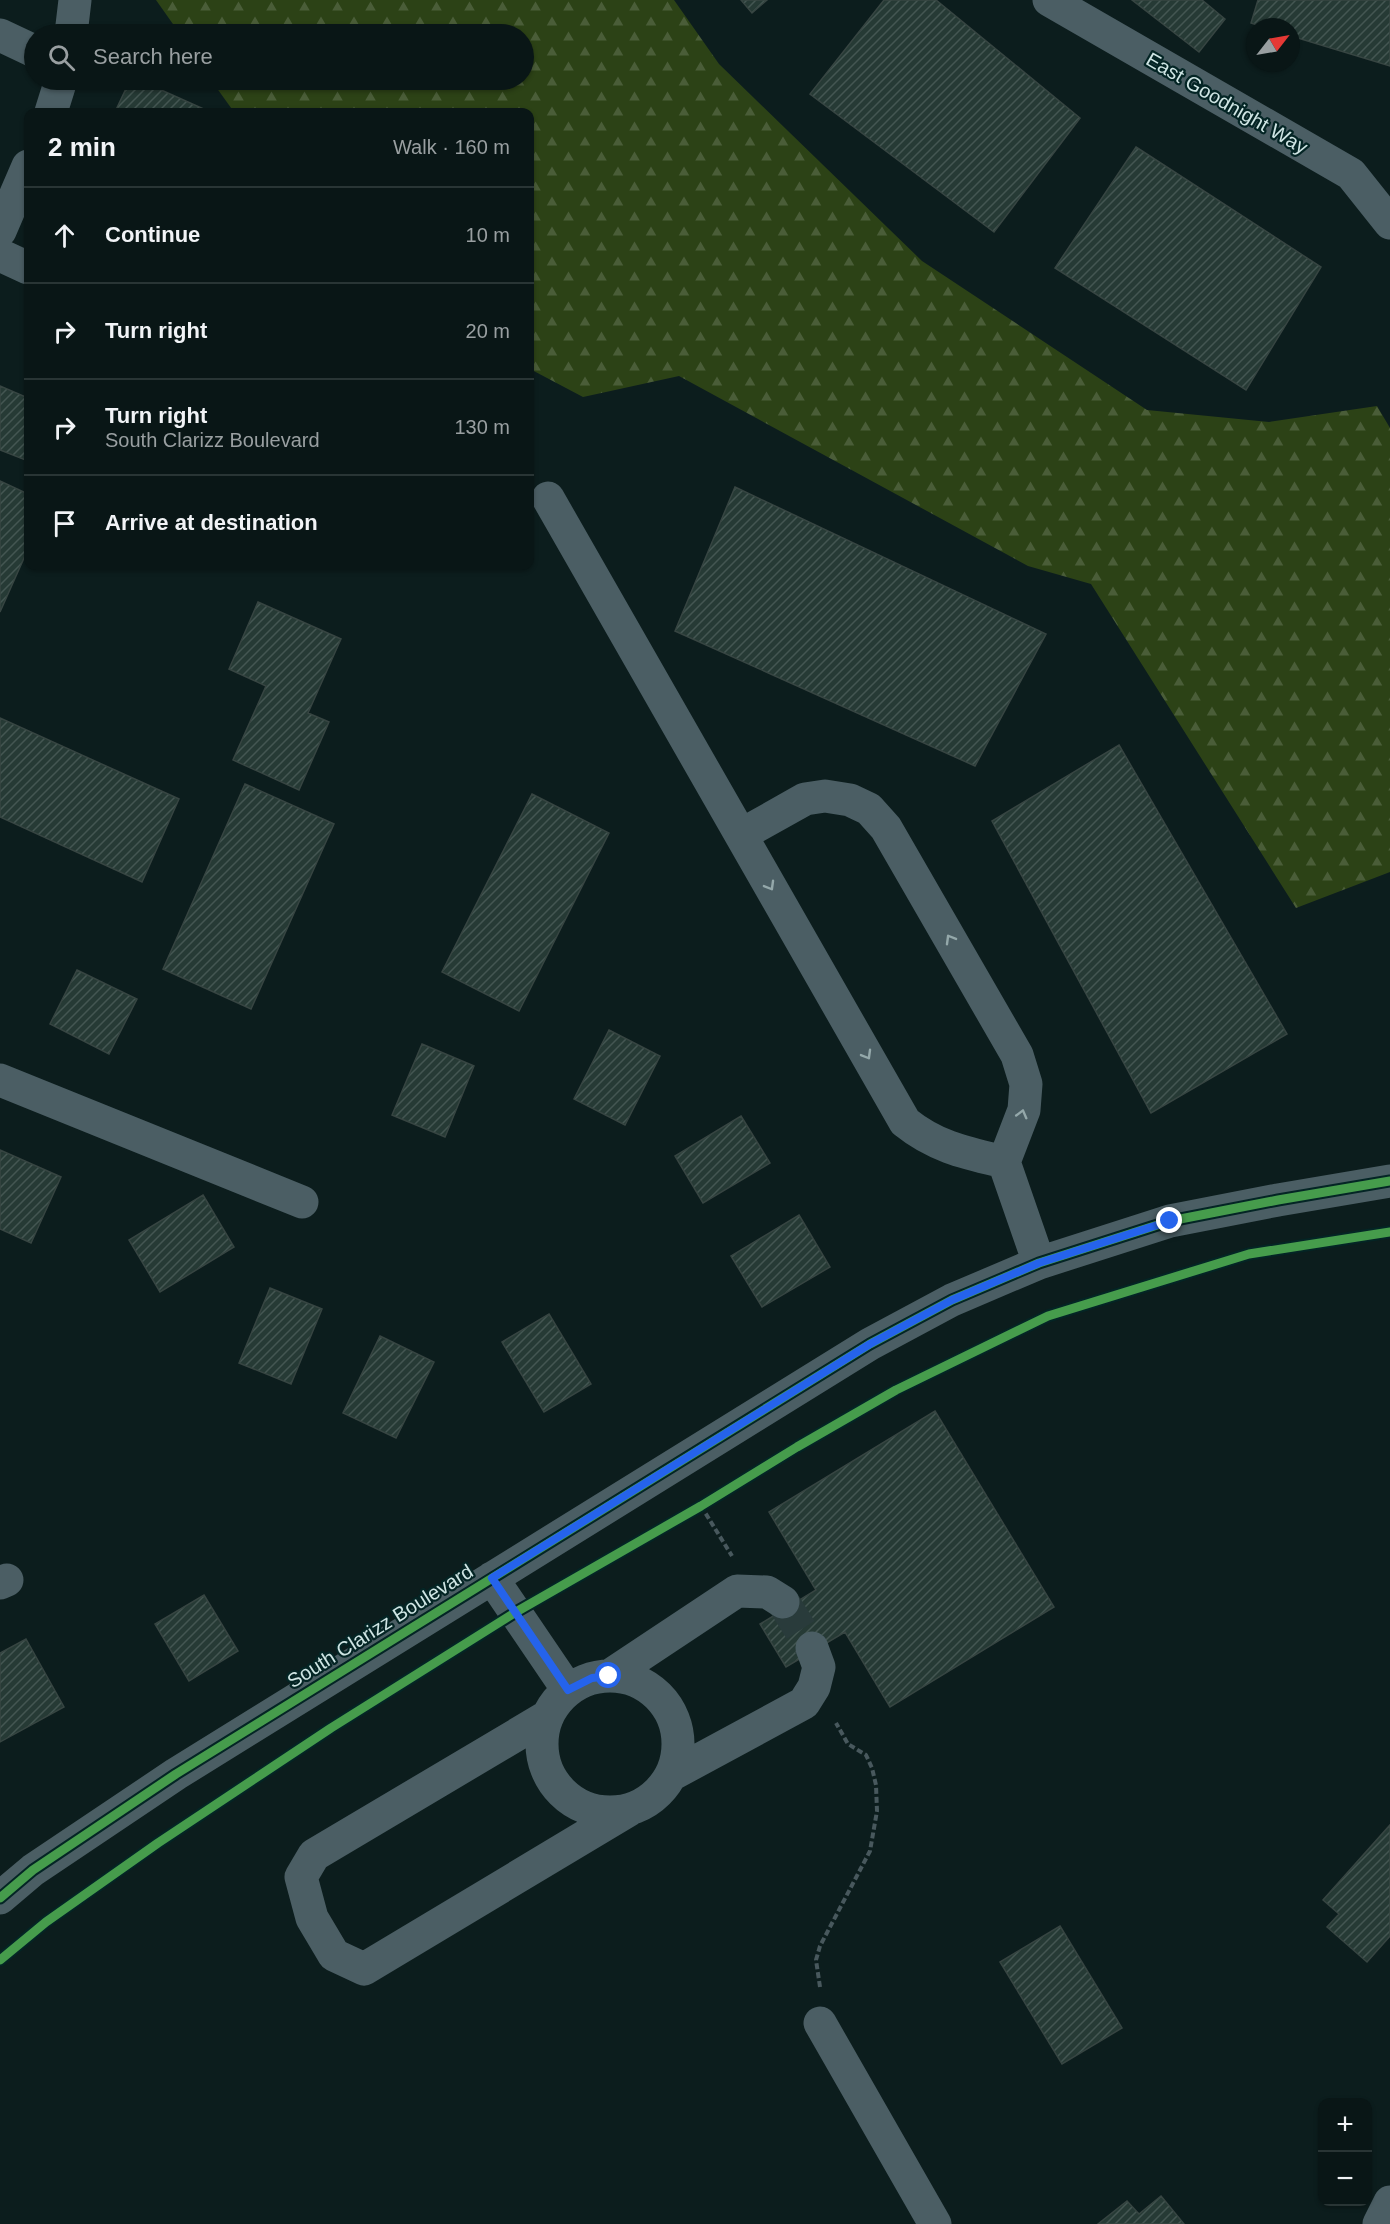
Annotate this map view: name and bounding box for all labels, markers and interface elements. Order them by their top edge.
north arrow [1246,18,1300,72]
search box [24,24,534,90]
icon: search [45,41,78,74]
text: Search here [93,44,213,69]
street label: East Goodnight Way [1142,48,1312,158]
text: 2 min [48,132,116,162]
text: Walk · 160 m [393,136,510,158]
icon: ahead [48,219,81,252]
text: Continue [105,222,200,247]
text: 10 m [466,224,510,246]
icon: right [48,315,81,348]
text: Turn right [105,318,207,343]
text: 20 m [466,320,510,342]
text: Turn right [105,403,207,428]
icon: right [48,411,81,444]
text: 130 m [454,416,510,438]
text: South Clarizz Boulevard [105,429,320,451]
icon: arrive [48,507,81,540]
text: Arrive at destination [105,510,318,535]
one-way arrow [762,880,774,890]
one-way arrow [946,935,957,945]
one-way arrow [859,1049,871,1059]
one-way arrow [1015,1109,1027,1120]
route end [1156,1207,1182,1233]
street label: South Clarizz Boulevard [283,1560,477,1692]
route start [595,1662,621,1688]
map controls [1318,2098,1372,2206]
button: + [1318,2098,1372,2152]
button: − [1318,2152,1372,2206]

